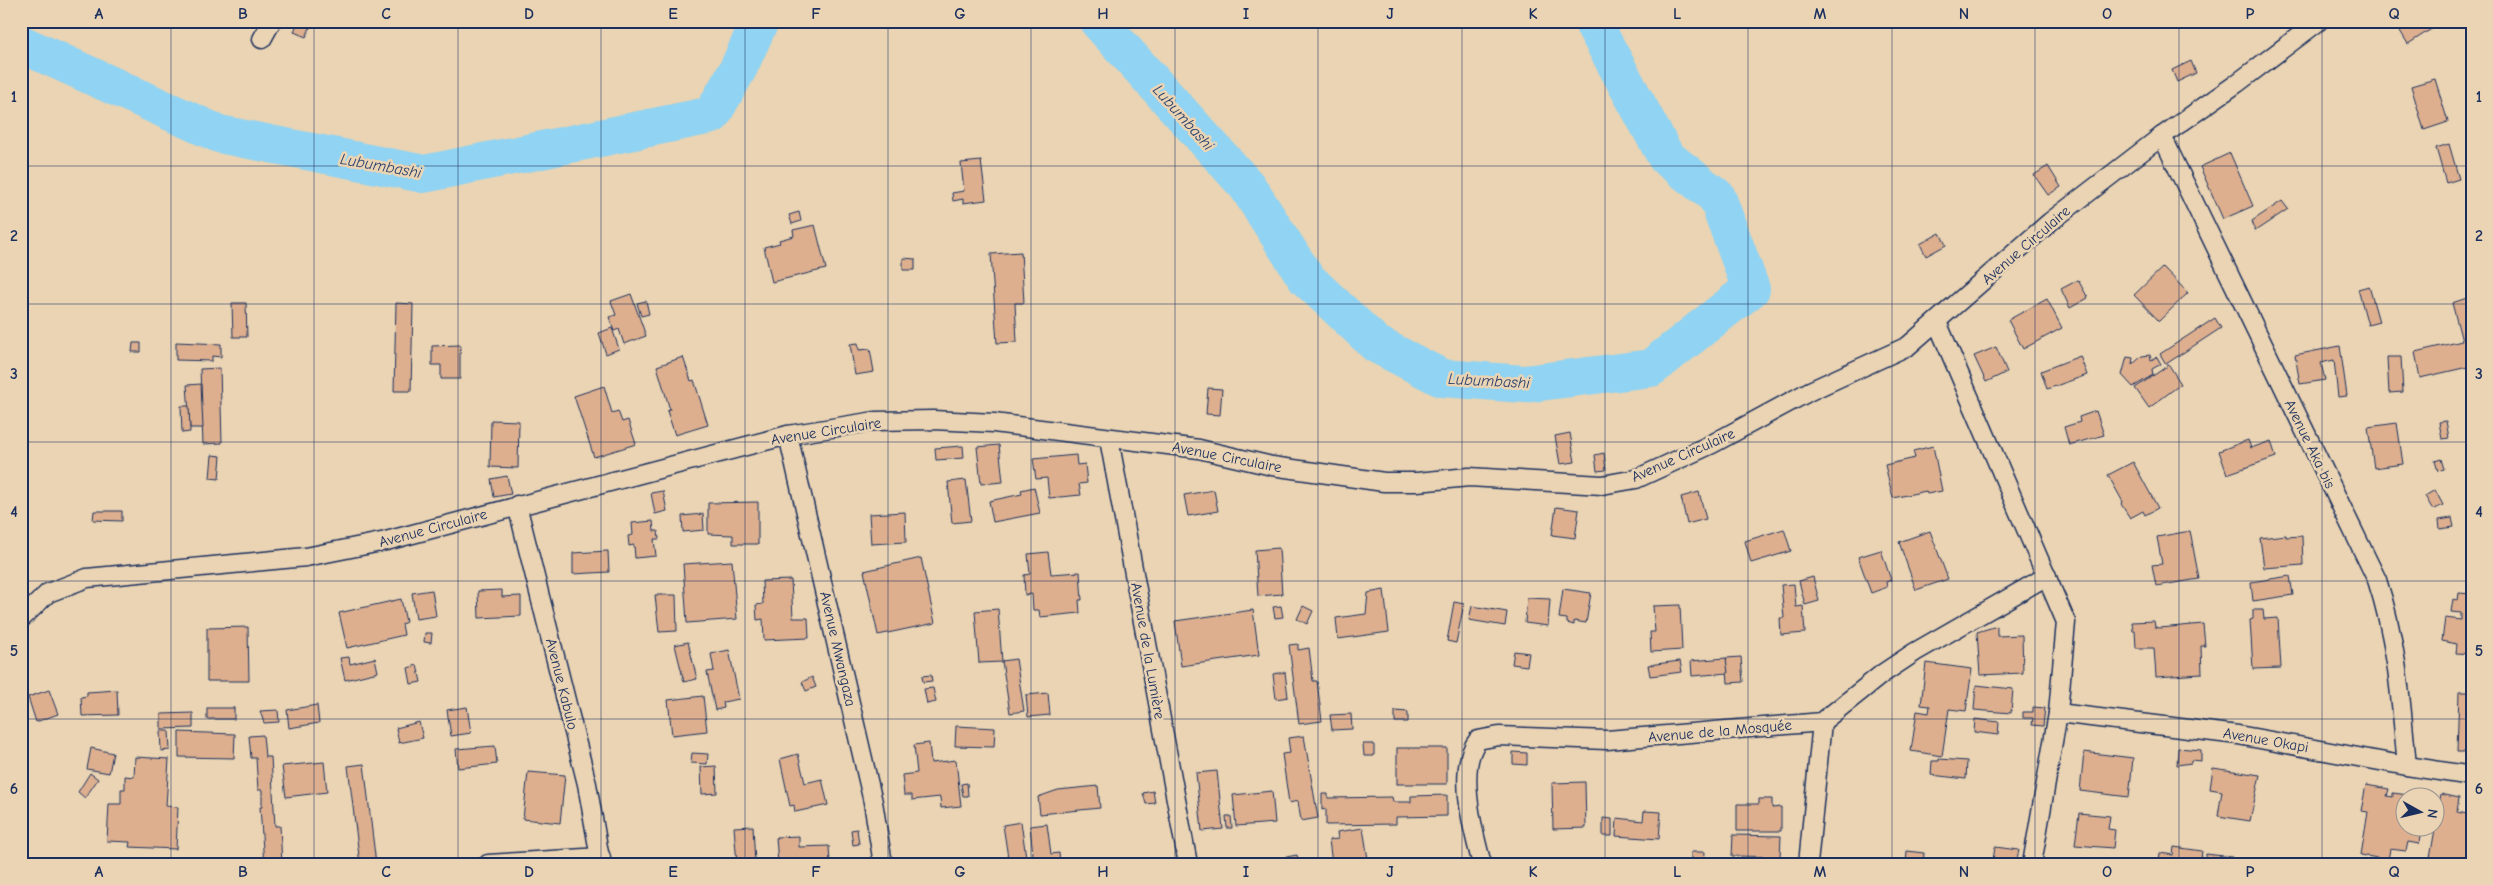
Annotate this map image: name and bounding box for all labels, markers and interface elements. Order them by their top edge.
text: A [95,5,104,23]
text: B [238,5,248,23]
text: C [381,5,391,23]
text: D [524,5,534,23]
text: E [668,5,678,23]
text: F [811,5,821,23]
text: G [954,5,966,23]
text: H [1097,5,1109,23]
text: I [1243,5,1249,23]
text: J [1386,5,1394,23]
text: K [1528,5,1538,23]
text: L [1673,5,1681,23]
text: M [1814,5,1827,23]
text: N [1959,5,1969,23]
text: O [2102,5,2112,23]
text: P [2246,5,2255,23]
text: Q [2388,5,2400,23]
water label: Lubumbashi [1149,81,1218,155]
text: 1 [11,88,17,106]
text: 1 [2476,88,2482,106]
water label: Lubumbashi [339,150,423,182]
street label: Avenue Circulaire [1978,201,2074,288]
text: 2 [10,227,18,245]
text: 2 [2475,227,2483,245]
text: 3 [10,365,18,383]
text: 3 [2475,365,2483,383]
water label: Lubumbashi [1447,370,1531,392]
street label: Avenue Aka bis [2281,397,2339,491]
street label: Avenue Circulaire [770,413,883,449]
street label: Avenue Circulaire [1628,424,1738,486]
street label: Avenue Circulaire [1171,438,1284,477]
text: 4 [10,503,18,521]
text: 4 [2475,503,2483,521]
street label: Avenue Circulaire [377,505,490,551]
street label: Avenue de la Lumière [1127,581,1169,721]
street label: Avenue Mwangaza [816,590,860,708]
street label: Avenue Kabulo [542,636,582,732]
text: 5 [10,642,18,660]
text: 5 [2475,642,2483,660]
street label: Avenue de la Mosquée [1647,716,1793,746]
street label: Avenue Okapi [2222,724,2310,756]
text: 6 [10,780,18,798]
text: 6 [2475,780,2483,798]
north arrow [2396,788,2446,838]
text: N [2423,808,2441,819]
text: A [95,863,104,881]
text: B [238,863,248,881]
text: C [381,863,391,881]
text: D [524,863,534,881]
text: E [668,863,678,881]
text: F [811,863,821,881]
text: G [954,863,966,881]
text: H [1097,863,1109,881]
text: I [1243,863,1249,881]
text: J [1386,863,1394,881]
text: K [1528,863,1538,881]
text: L [1673,863,1681,881]
text: M [1814,863,1827,881]
text: N [1959,863,1969,881]
text: O [2102,863,2112,881]
text: P [2246,863,2255,881]
text: Q [2388,863,2400,881]

